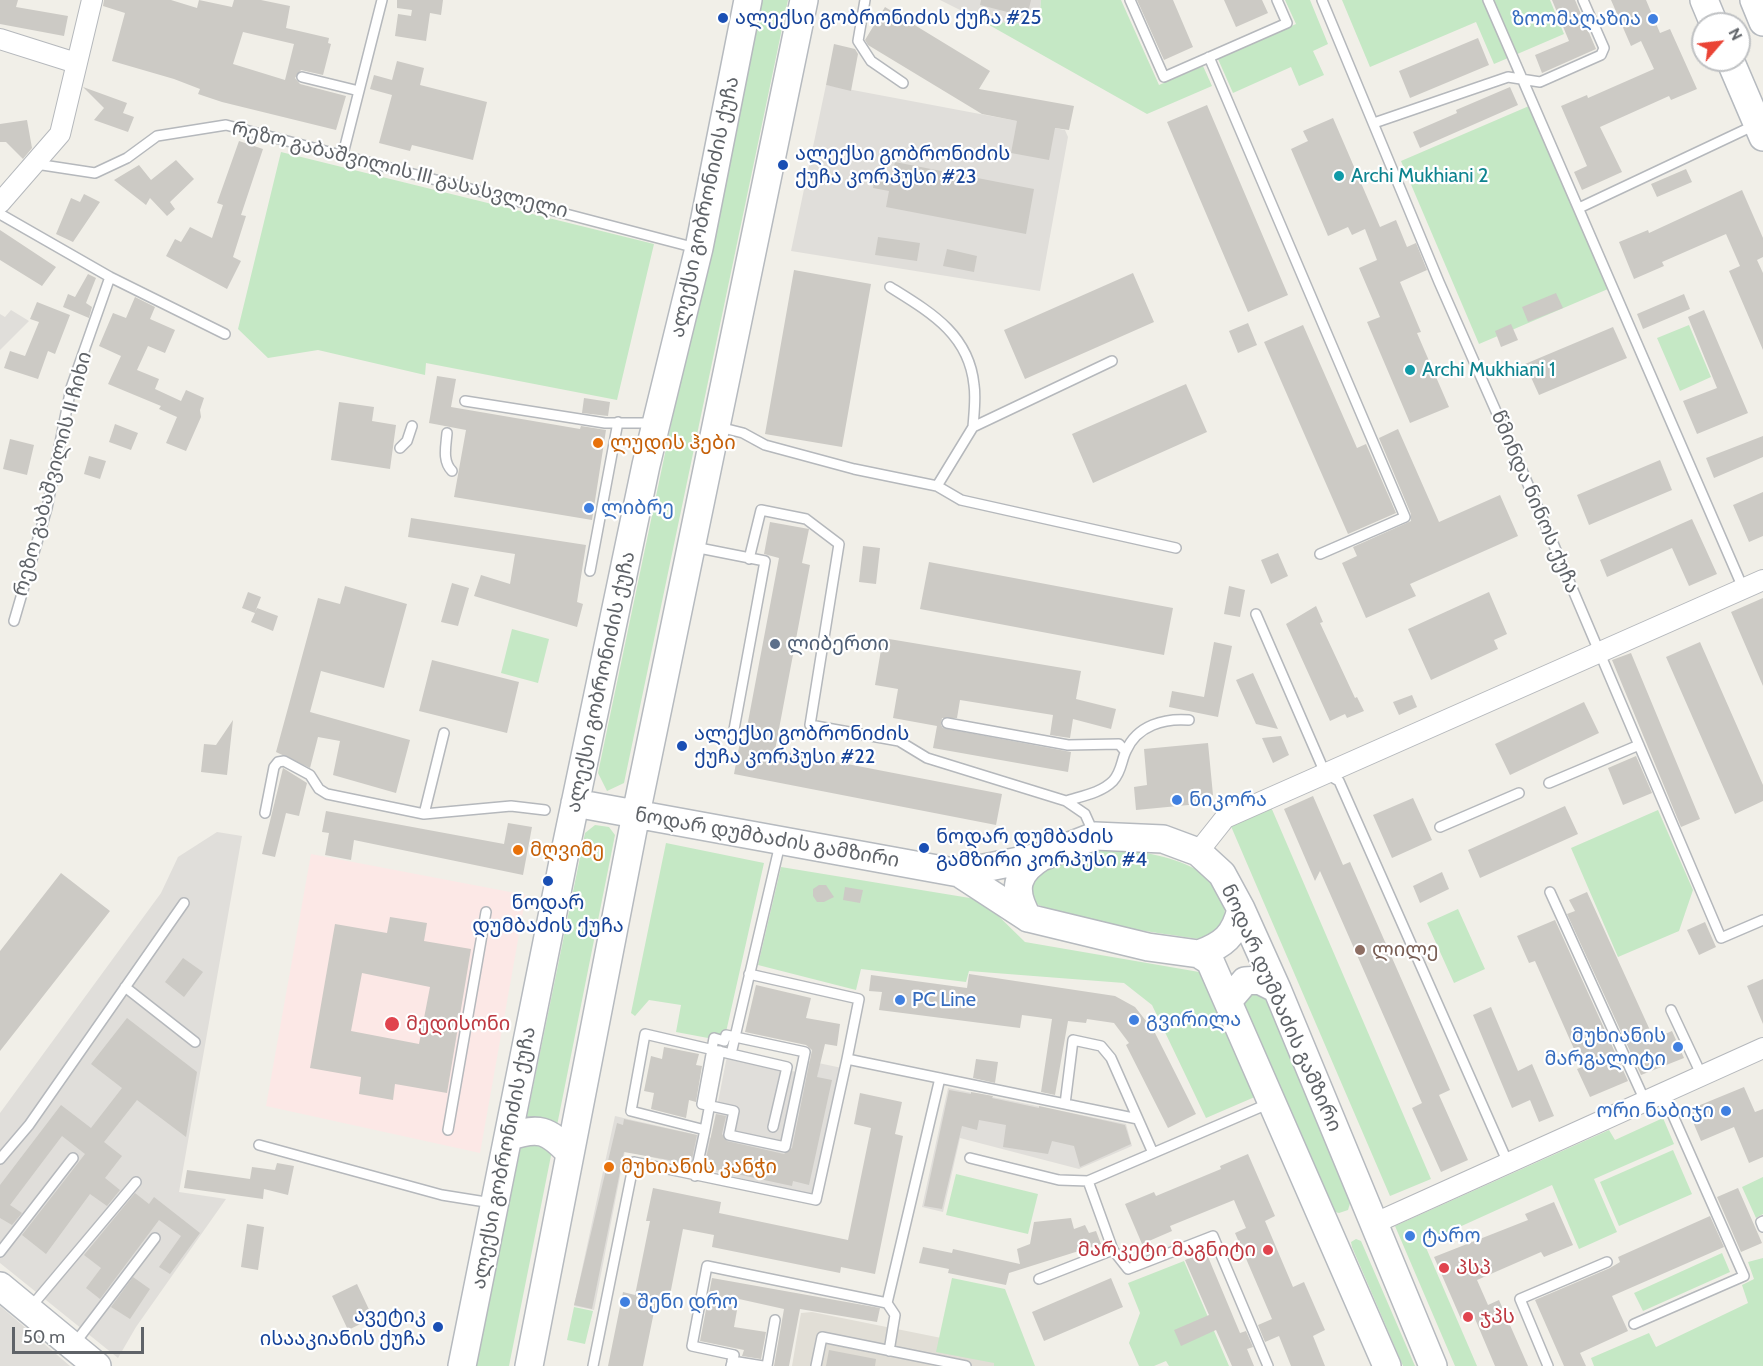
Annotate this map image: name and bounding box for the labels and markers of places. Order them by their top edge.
place label: ალექსი გობრონიძის ქუჩა #25 [735,6,1041,30]
place label: ზოომაღაზია [1512,7,1641,31]
marker: ალექსი გობრონიძის ქუჩა #25 [716,11,730,25]
marker: ზოომაღაზია [1646,12,1660,26]
place label: ალექსი გობრონიძის ქუჩა კორპუსი #23 [795,142,1010,189]
marker: ალექსი გობრონიძის ქუჩა კორპუსი #23 [776,158,790,172]
place label: Archi Mukhiani 2 [1351,164,1489,188]
marker: Archi Mukhiani 2 [1332,169,1346,183]
place label: Archi Mukhiani 1 [1422,358,1556,382]
marker: Archi Mukhiani 1 [1403,363,1417,377]
place label: ლუდის ჰები [610,431,736,455]
marker: ლუდის ჰები [591,436,605,450]
place label: ლიბრე [601,496,674,520]
marker: ლიბრე [582,501,596,515]
place label: ლიბერთი [787,632,889,656]
marker: ლიბერთი [768,637,782,651]
place label: ალექსი გობრონიძის ქუჩა კორპუსი #22 [694,722,909,769]
marker: ალექსი გობრონიძის ქუჩა კორპუსი #22 [675,739,689,753]
place label: ნიკორა [1189,788,1267,812]
marker: ნიკორა [1170,793,1184,807]
place label: ნოდარ დუმბაძის გამზირი კორპუსი #4 [936,825,1147,872]
place label: მღვიმე [530,838,604,862]
marker: ნოდარ დუმბაძის გამზირი კორპუსი #4 [917,841,931,855]
marker: მღვიმე [511,843,525,857]
marker: ნოდარ დუმბაძის ქუჩა [541,874,555,888]
place label: ნოდარ დუმბაძის ქუჩა [472,891,624,938]
place label: ლილე [1372,938,1439,962]
marker: ლილე [1353,943,1367,957]
place label: PC Line [912,988,976,1012]
marker: PC Line [893,993,907,1007]
place label: გვირილა [1146,1008,1241,1032]
place label: მედისონი [406,1012,510,1036]
marker: გვირილა [1127,1013,1141,1027]
marker: მედისონი [383,1015,401,1033]
place label: მუხიანის მარგალიტი [1544,1024,1666,1071]
marker: მუხიანის მარგალიტი [1671,1040,1685,1054]
place label: ორი ნაბიჯი [1597,1099,1714,1123]
marker: ორი ნაბიჯი [1719,1104,1733,1118]
place label: მუხიანის კანჭი [621,1155,777,1179]
marker: მუხიანის კანჭი [602,1160,616,1174]
place label: ტარო [1422,1224,1480,1248]
marker: ტარო [1403,1229,1417,1243]
place label: მარკეტი მაგნიტი [1078,1238,1256,1262]
marker: მარკეტი მაგნიტი [1261,1243,1275,1257]
place label: პსპ [1456,1256,1491,1280]
marker: პსპ [1437,1261,1451,1275]
place label: შენი დრო [637,1290,738,1314]
marker: შენი დრო [618,1295,632,1309]
place label: ავეტიკ ისააკიანის ქუჩა [260,1304,426,1351]
place label: ჯპს [1480,1305,1515,1329]
marker: ჯპს [1461,1310,1475,1324]
marker: ავეტიკ ისააკიანის ქუჩა [431,1320,445,1334]

